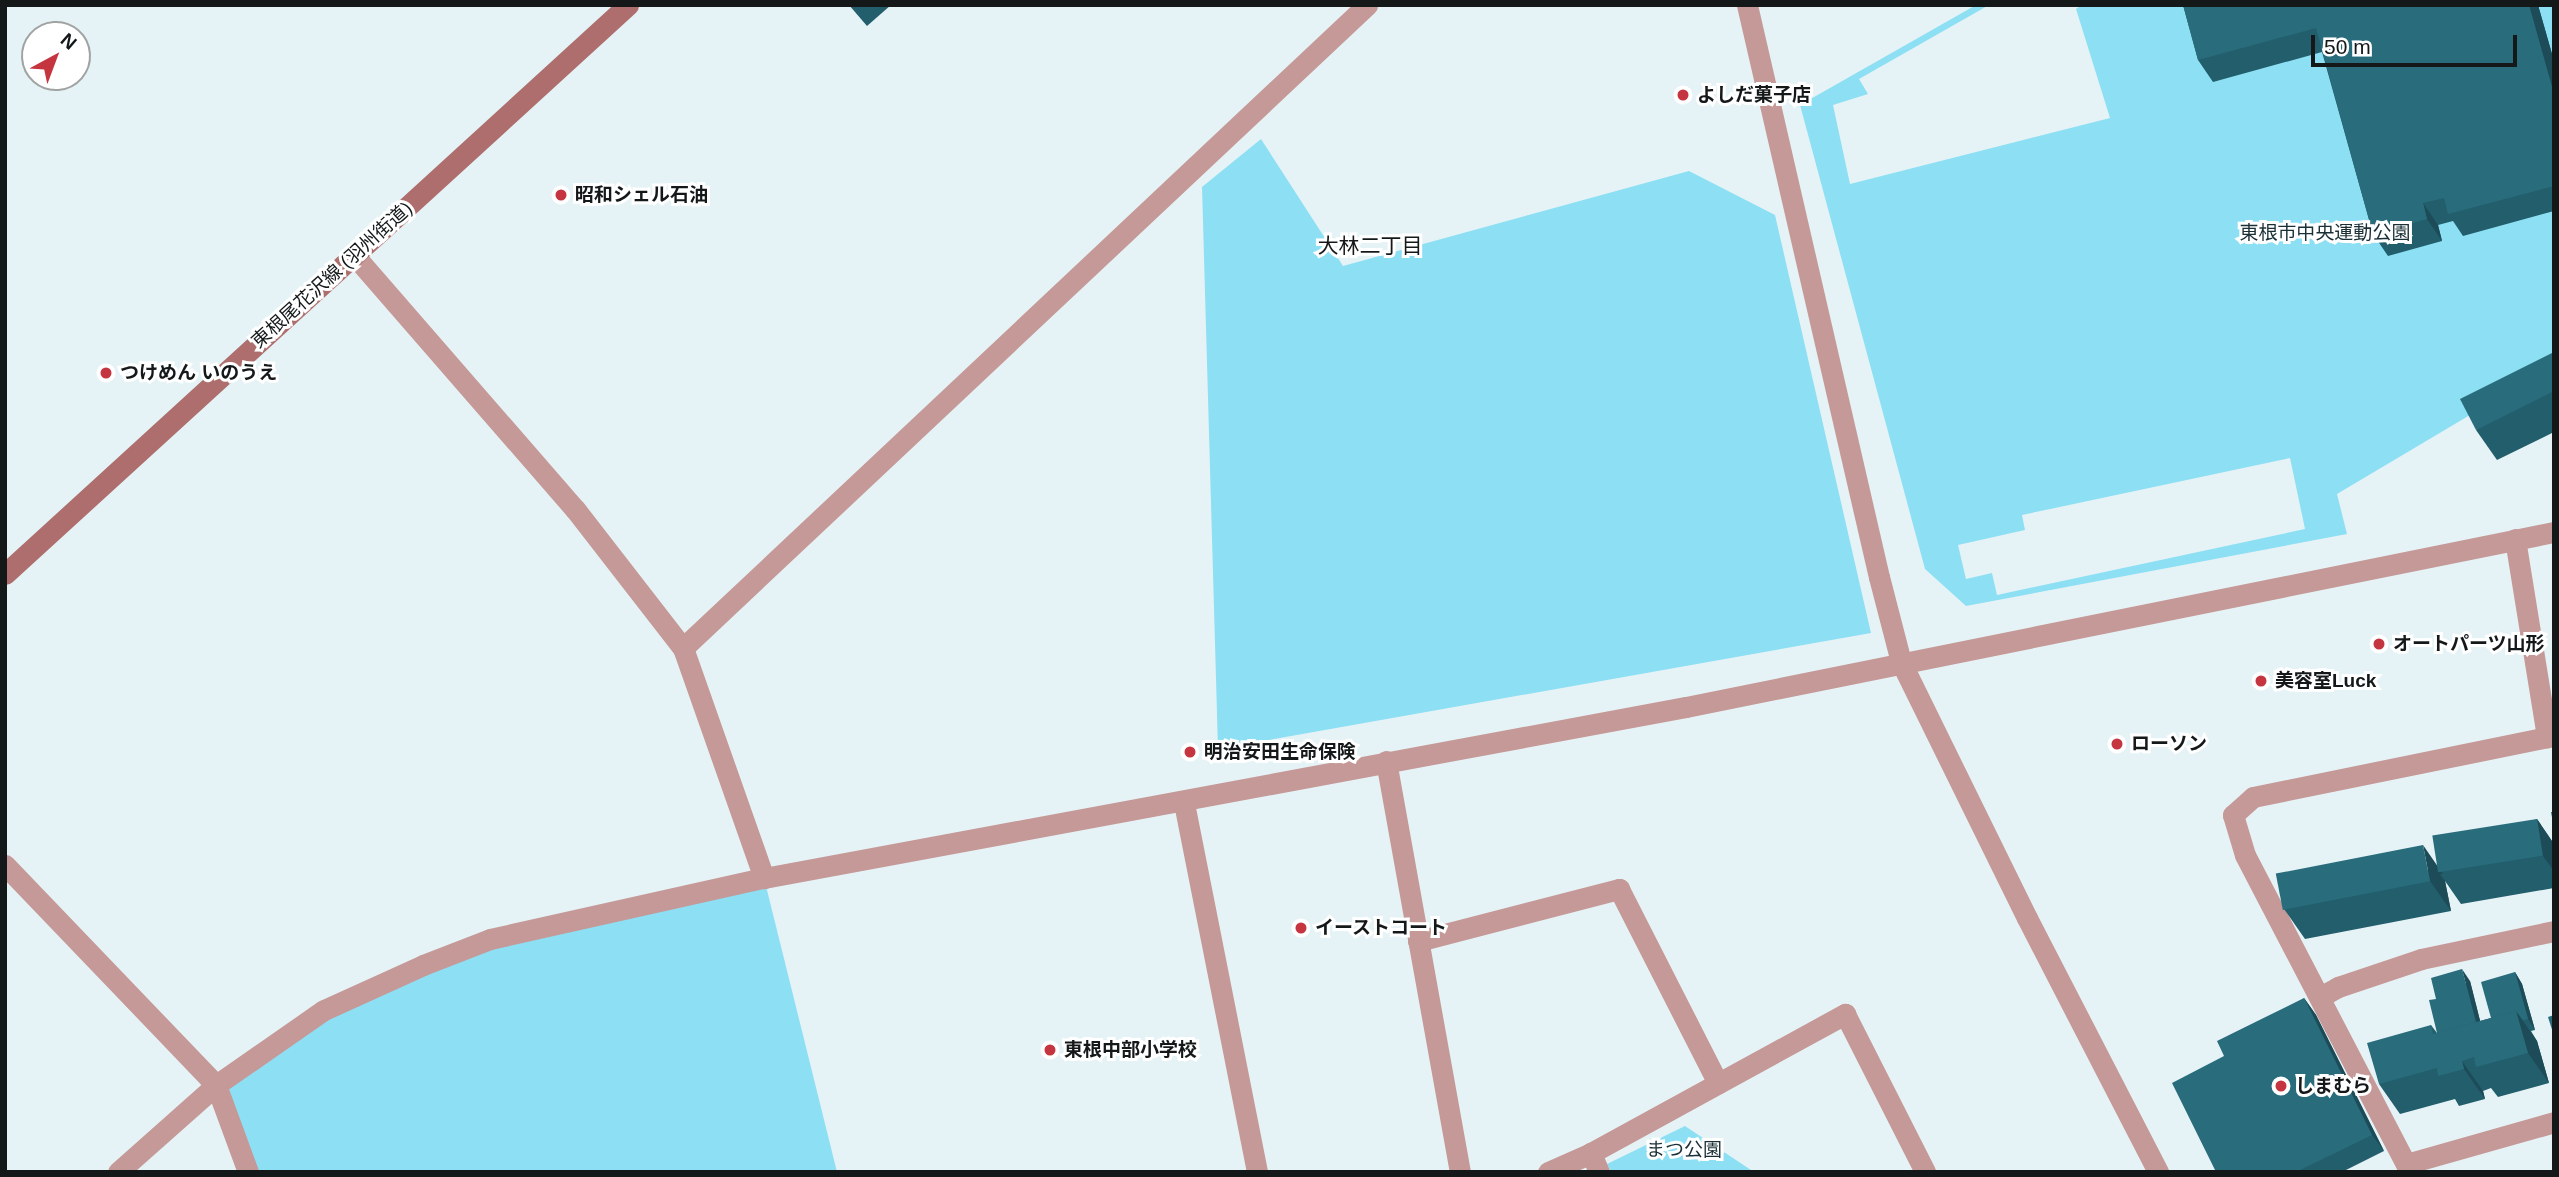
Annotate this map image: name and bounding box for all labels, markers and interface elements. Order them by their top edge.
north arrow [21,21,91,91]
scale bar [2314,21,2520,65]
text: N [57,29,81,54]
text: 50 m [2324,35,2371,58]
place label: よしだ菓子店 [1697,84,1811,106]
marker: よしだ菓子店 [1675,87,1691,103]
place label: 昭和シェル石油 [575,184,708,206]
marker: 昭和シェル石油 [553,187,569,203]
street label: 東根尾花沢線 (羽州街道) [247,197,417,353]
park label: 東根市中央運動公園 [2240,222,2410,244]
district label: 大林二丁目 [1318,233,1422,259]
place label: つけめん いのうえ [120,362,277,384]
marker: つけめん いのうえ [98,365,114,381]
place label: オートパーツ山形 [2393,633,2545,655]
marker: オートパーツ山形 [2371,636,2387,652]
place label: 美容室Luck [2275,670,2376,692]
marker: 美容室Luck [2253,673,2269,689]
place label: ローソン [2131,733,2207,755]
marker: ローソン [2109,736,2125,752]
place label: 明治安田生命保険 [1204,741,1356,763]
marker: 明治安田生命保険 [1182,744,1198,760]
place label: イーストコート [1315,917,1448,939]
marker: イーストコート [1293,920,1309,936]
place label: 東根中部小学校 [1064,1039,1197,1061]
marker: 東根中部小学校 [1042,1042,1058,1058]
place label: しまむら [2295,1075,2371,1097]
marker: しまむら [2273,1078,2289,1094]
park label: まつ公園 [1646,1139,1722,1161]

